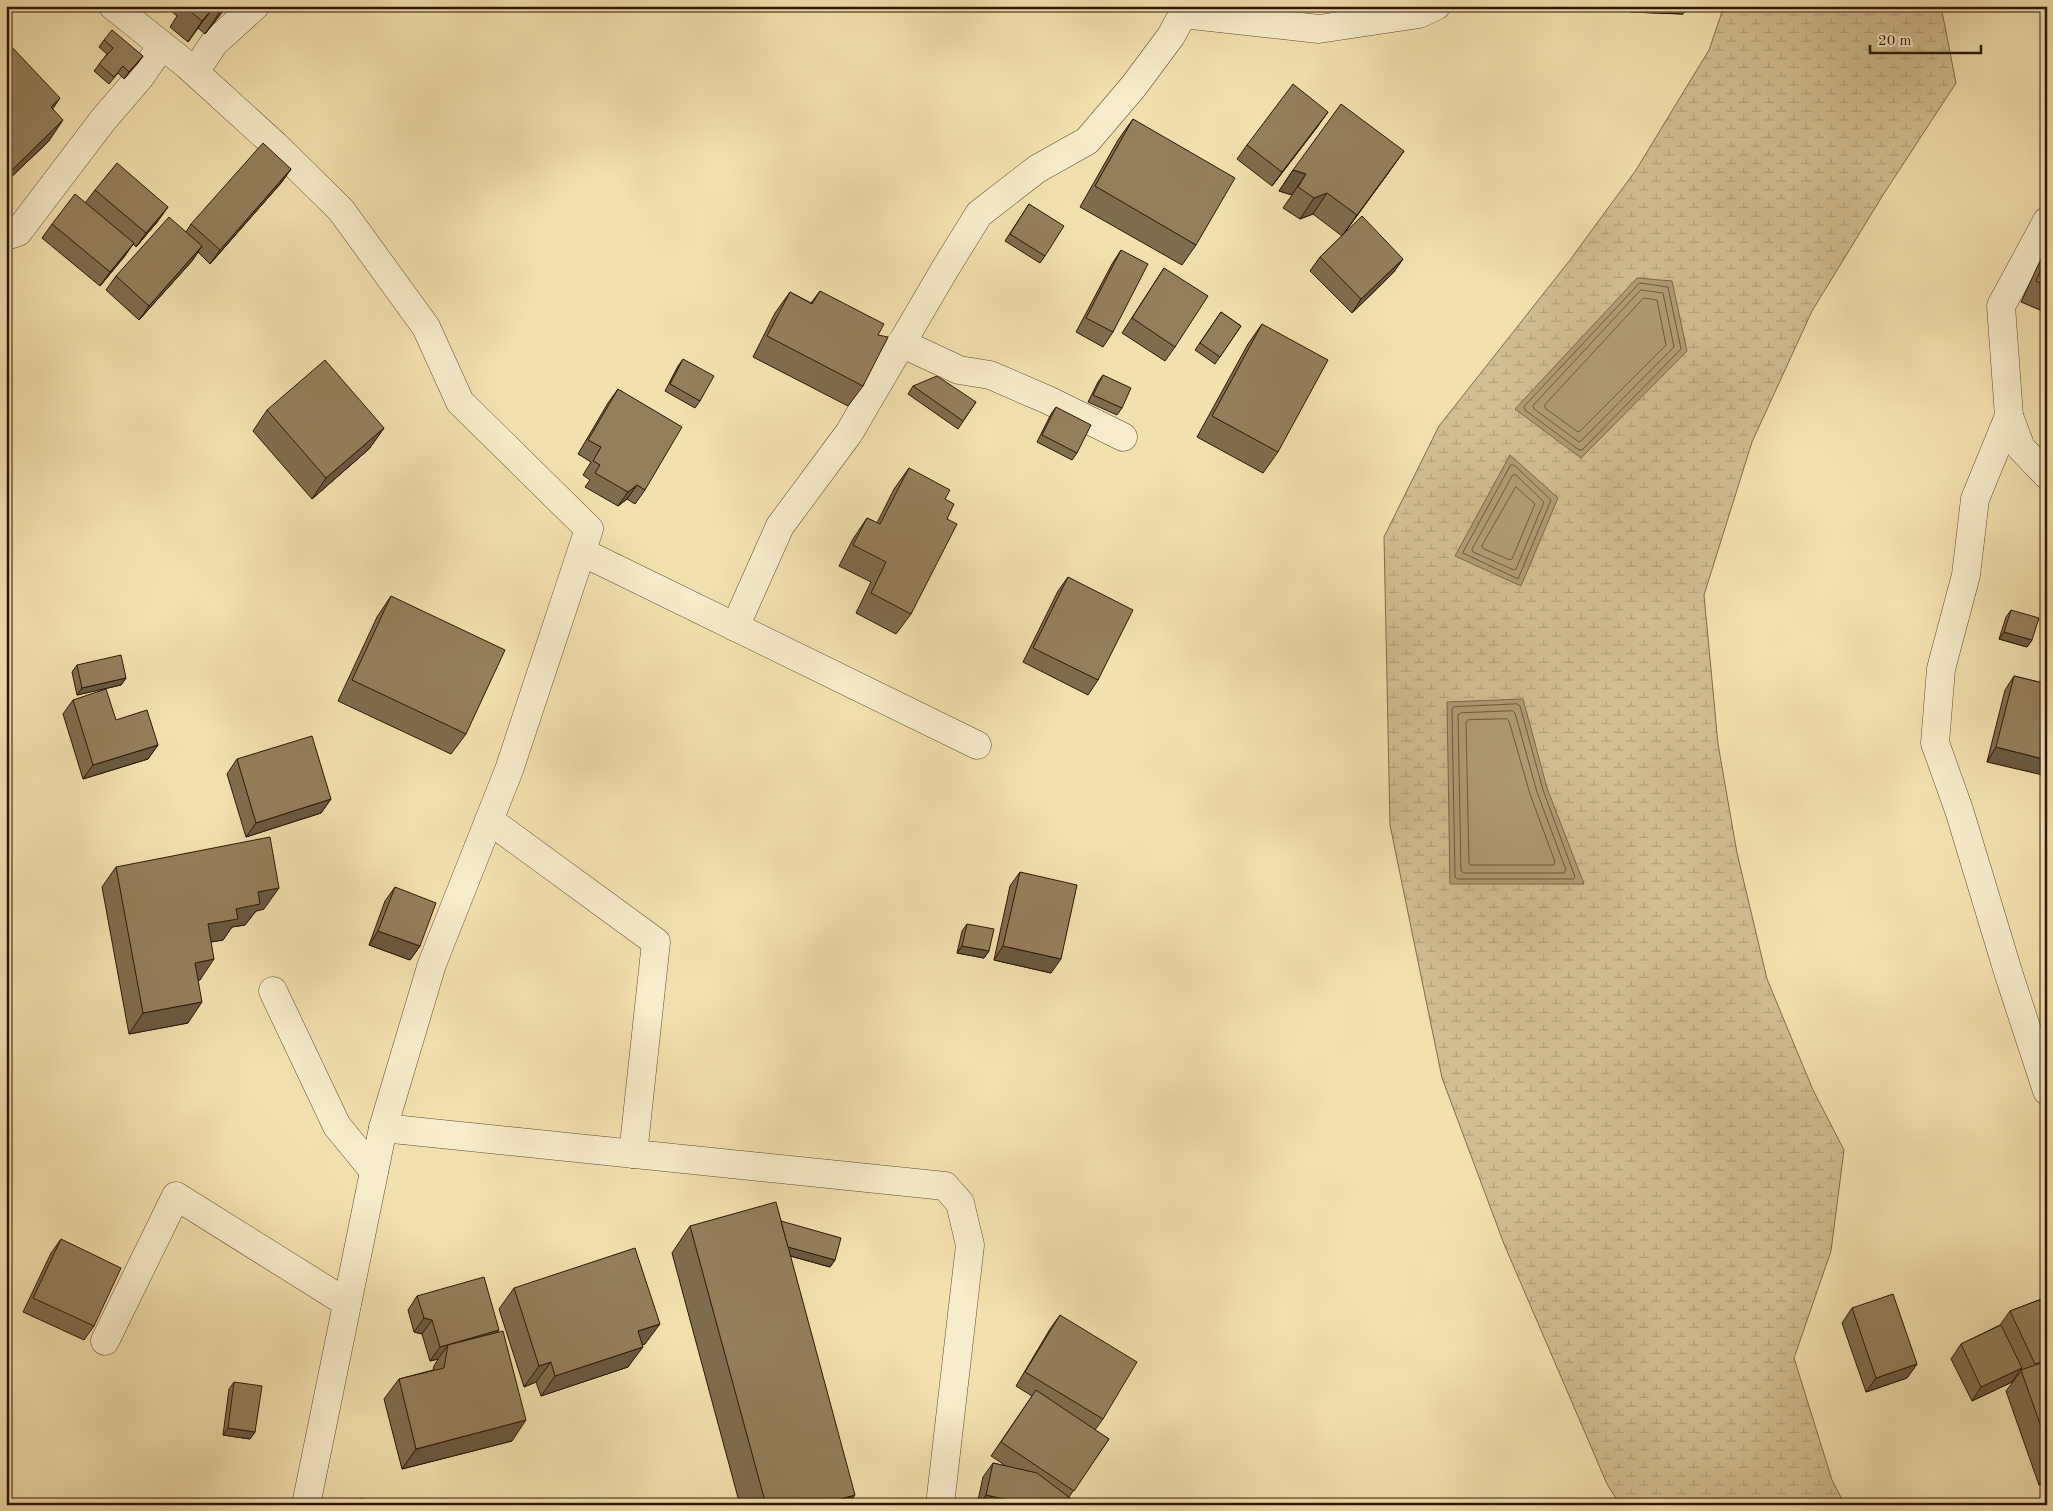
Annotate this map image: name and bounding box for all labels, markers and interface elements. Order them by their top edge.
scale bar [1870,22,1982,54]
text: 20 m [1878,34,1912,49]

